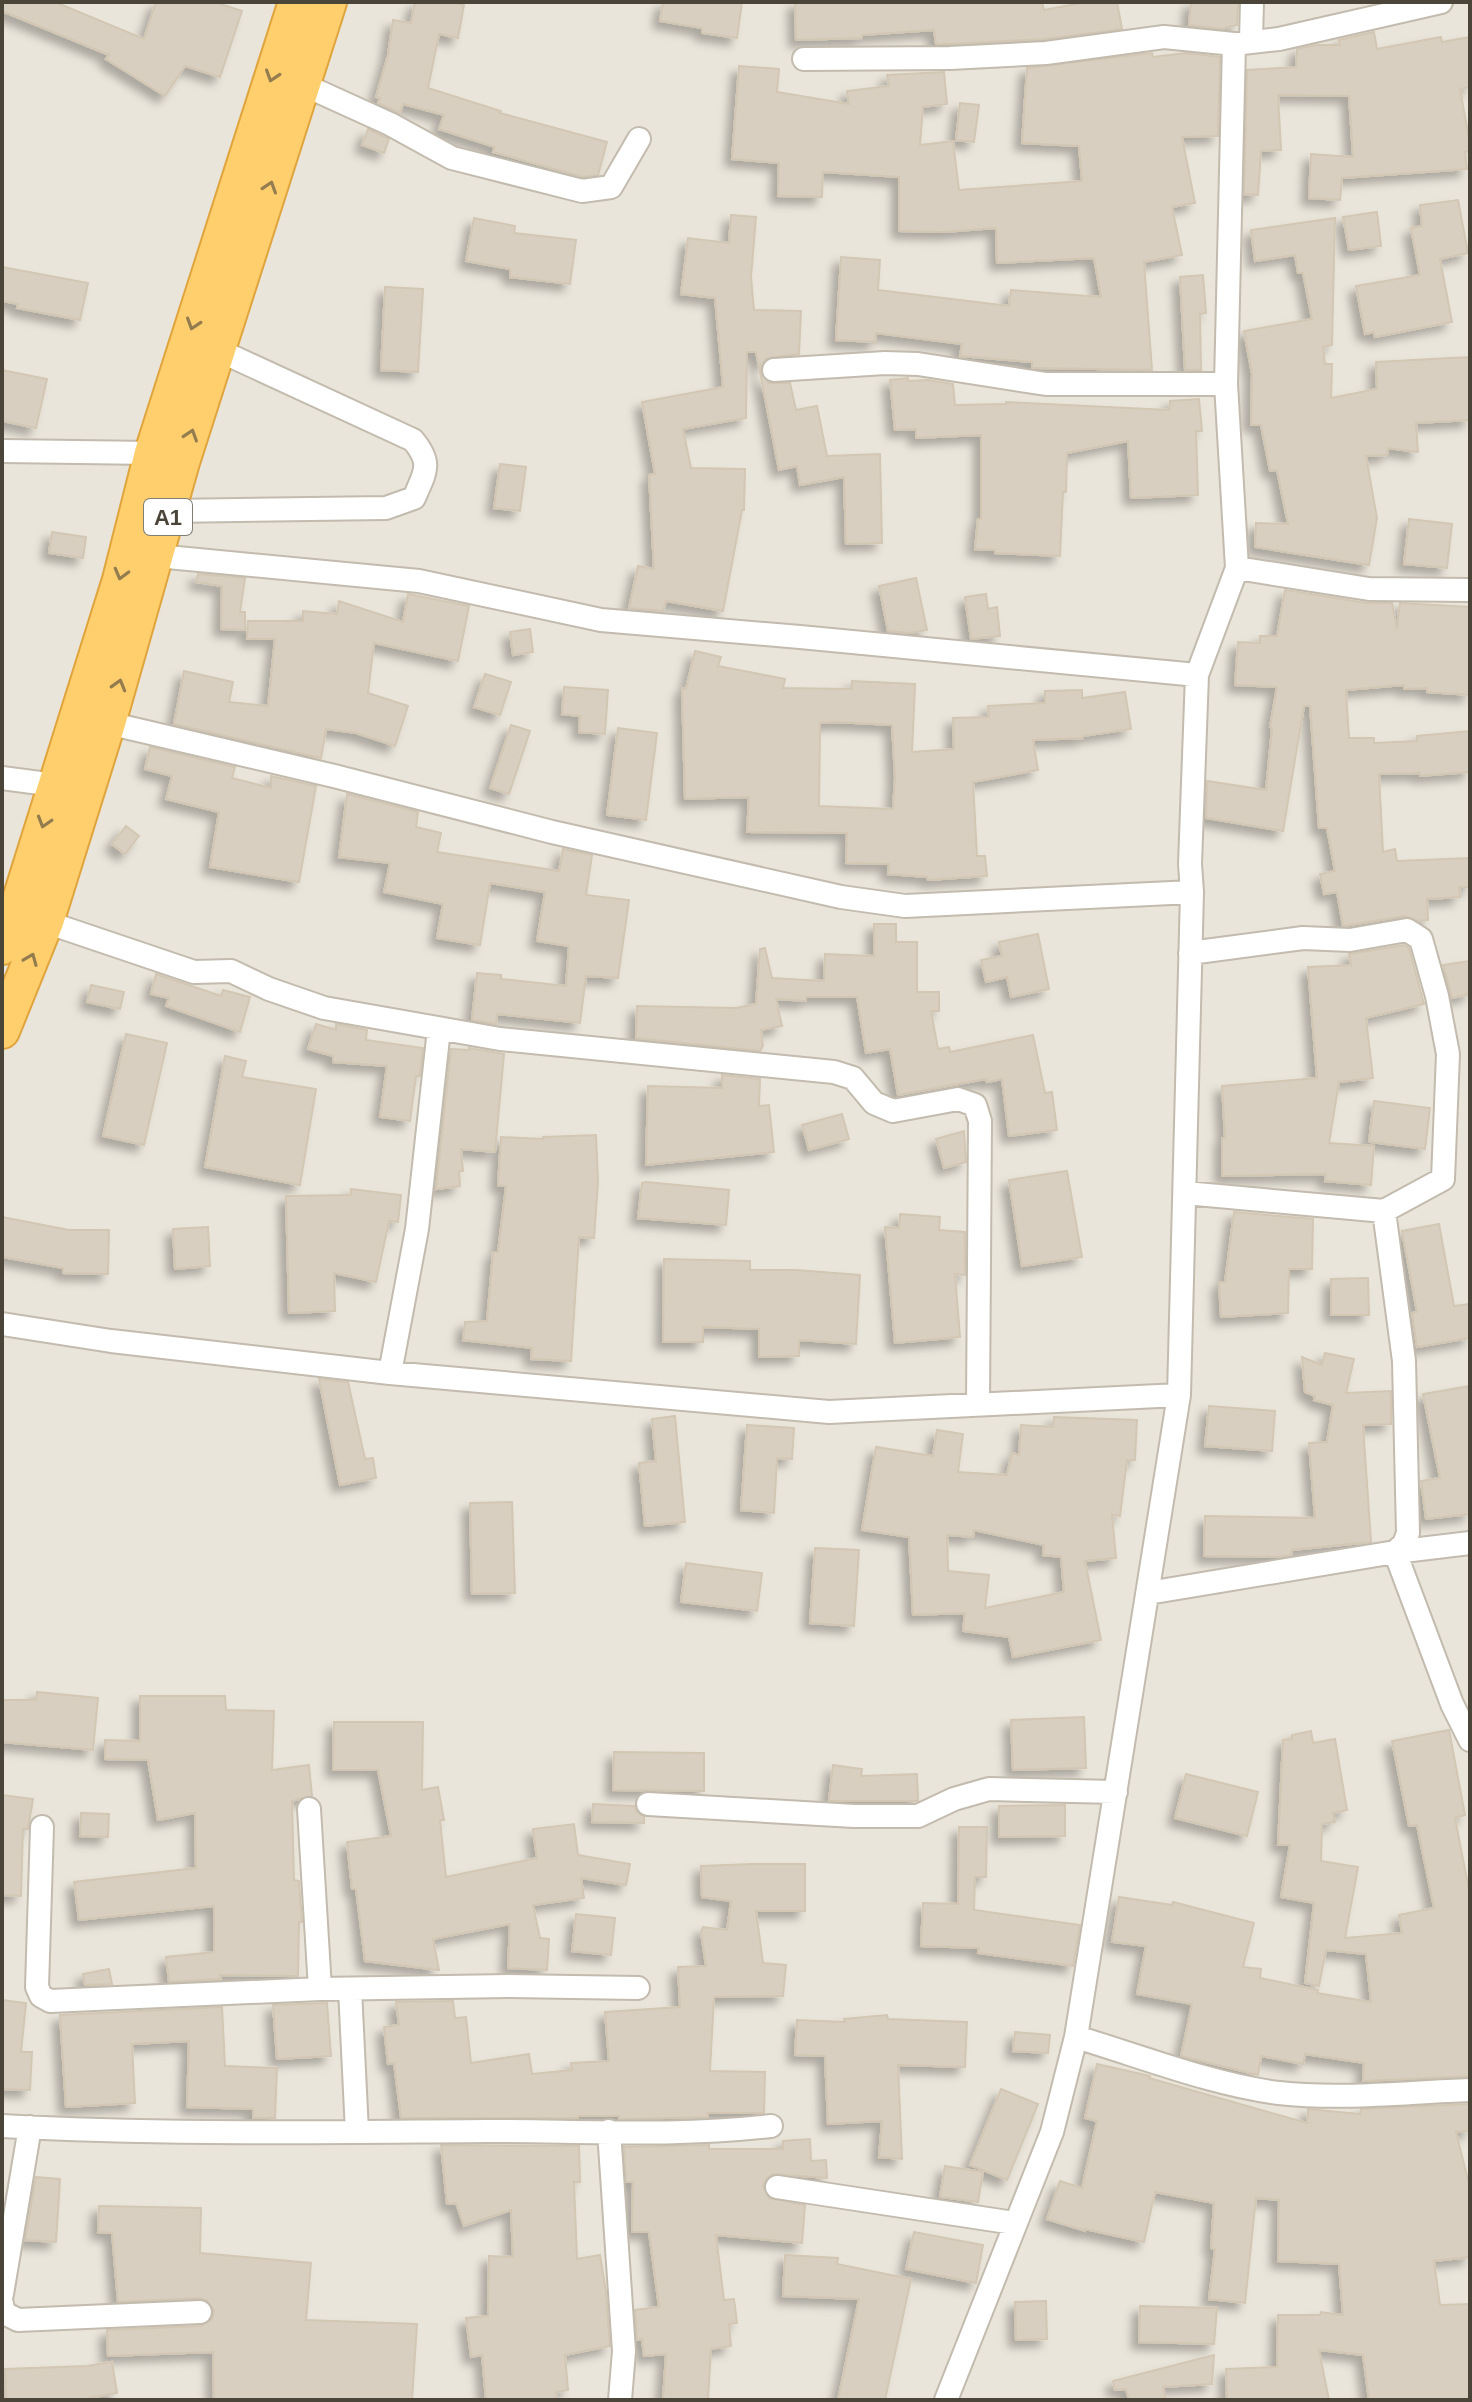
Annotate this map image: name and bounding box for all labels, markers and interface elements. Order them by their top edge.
one-way arrow [265,69,281,83]
one-way arrow [260,181,276,195]
one-way arrow [186,317,202,330]
one-way arrow [182,428,198,442]
road number: A1 [144,499,192,535]
one-way arrow [114,566,131,580]
one-way arrow [110,678,126,692]
one-way arrow [37,815,53,828]
one-way arrow [21,953,38,967]

